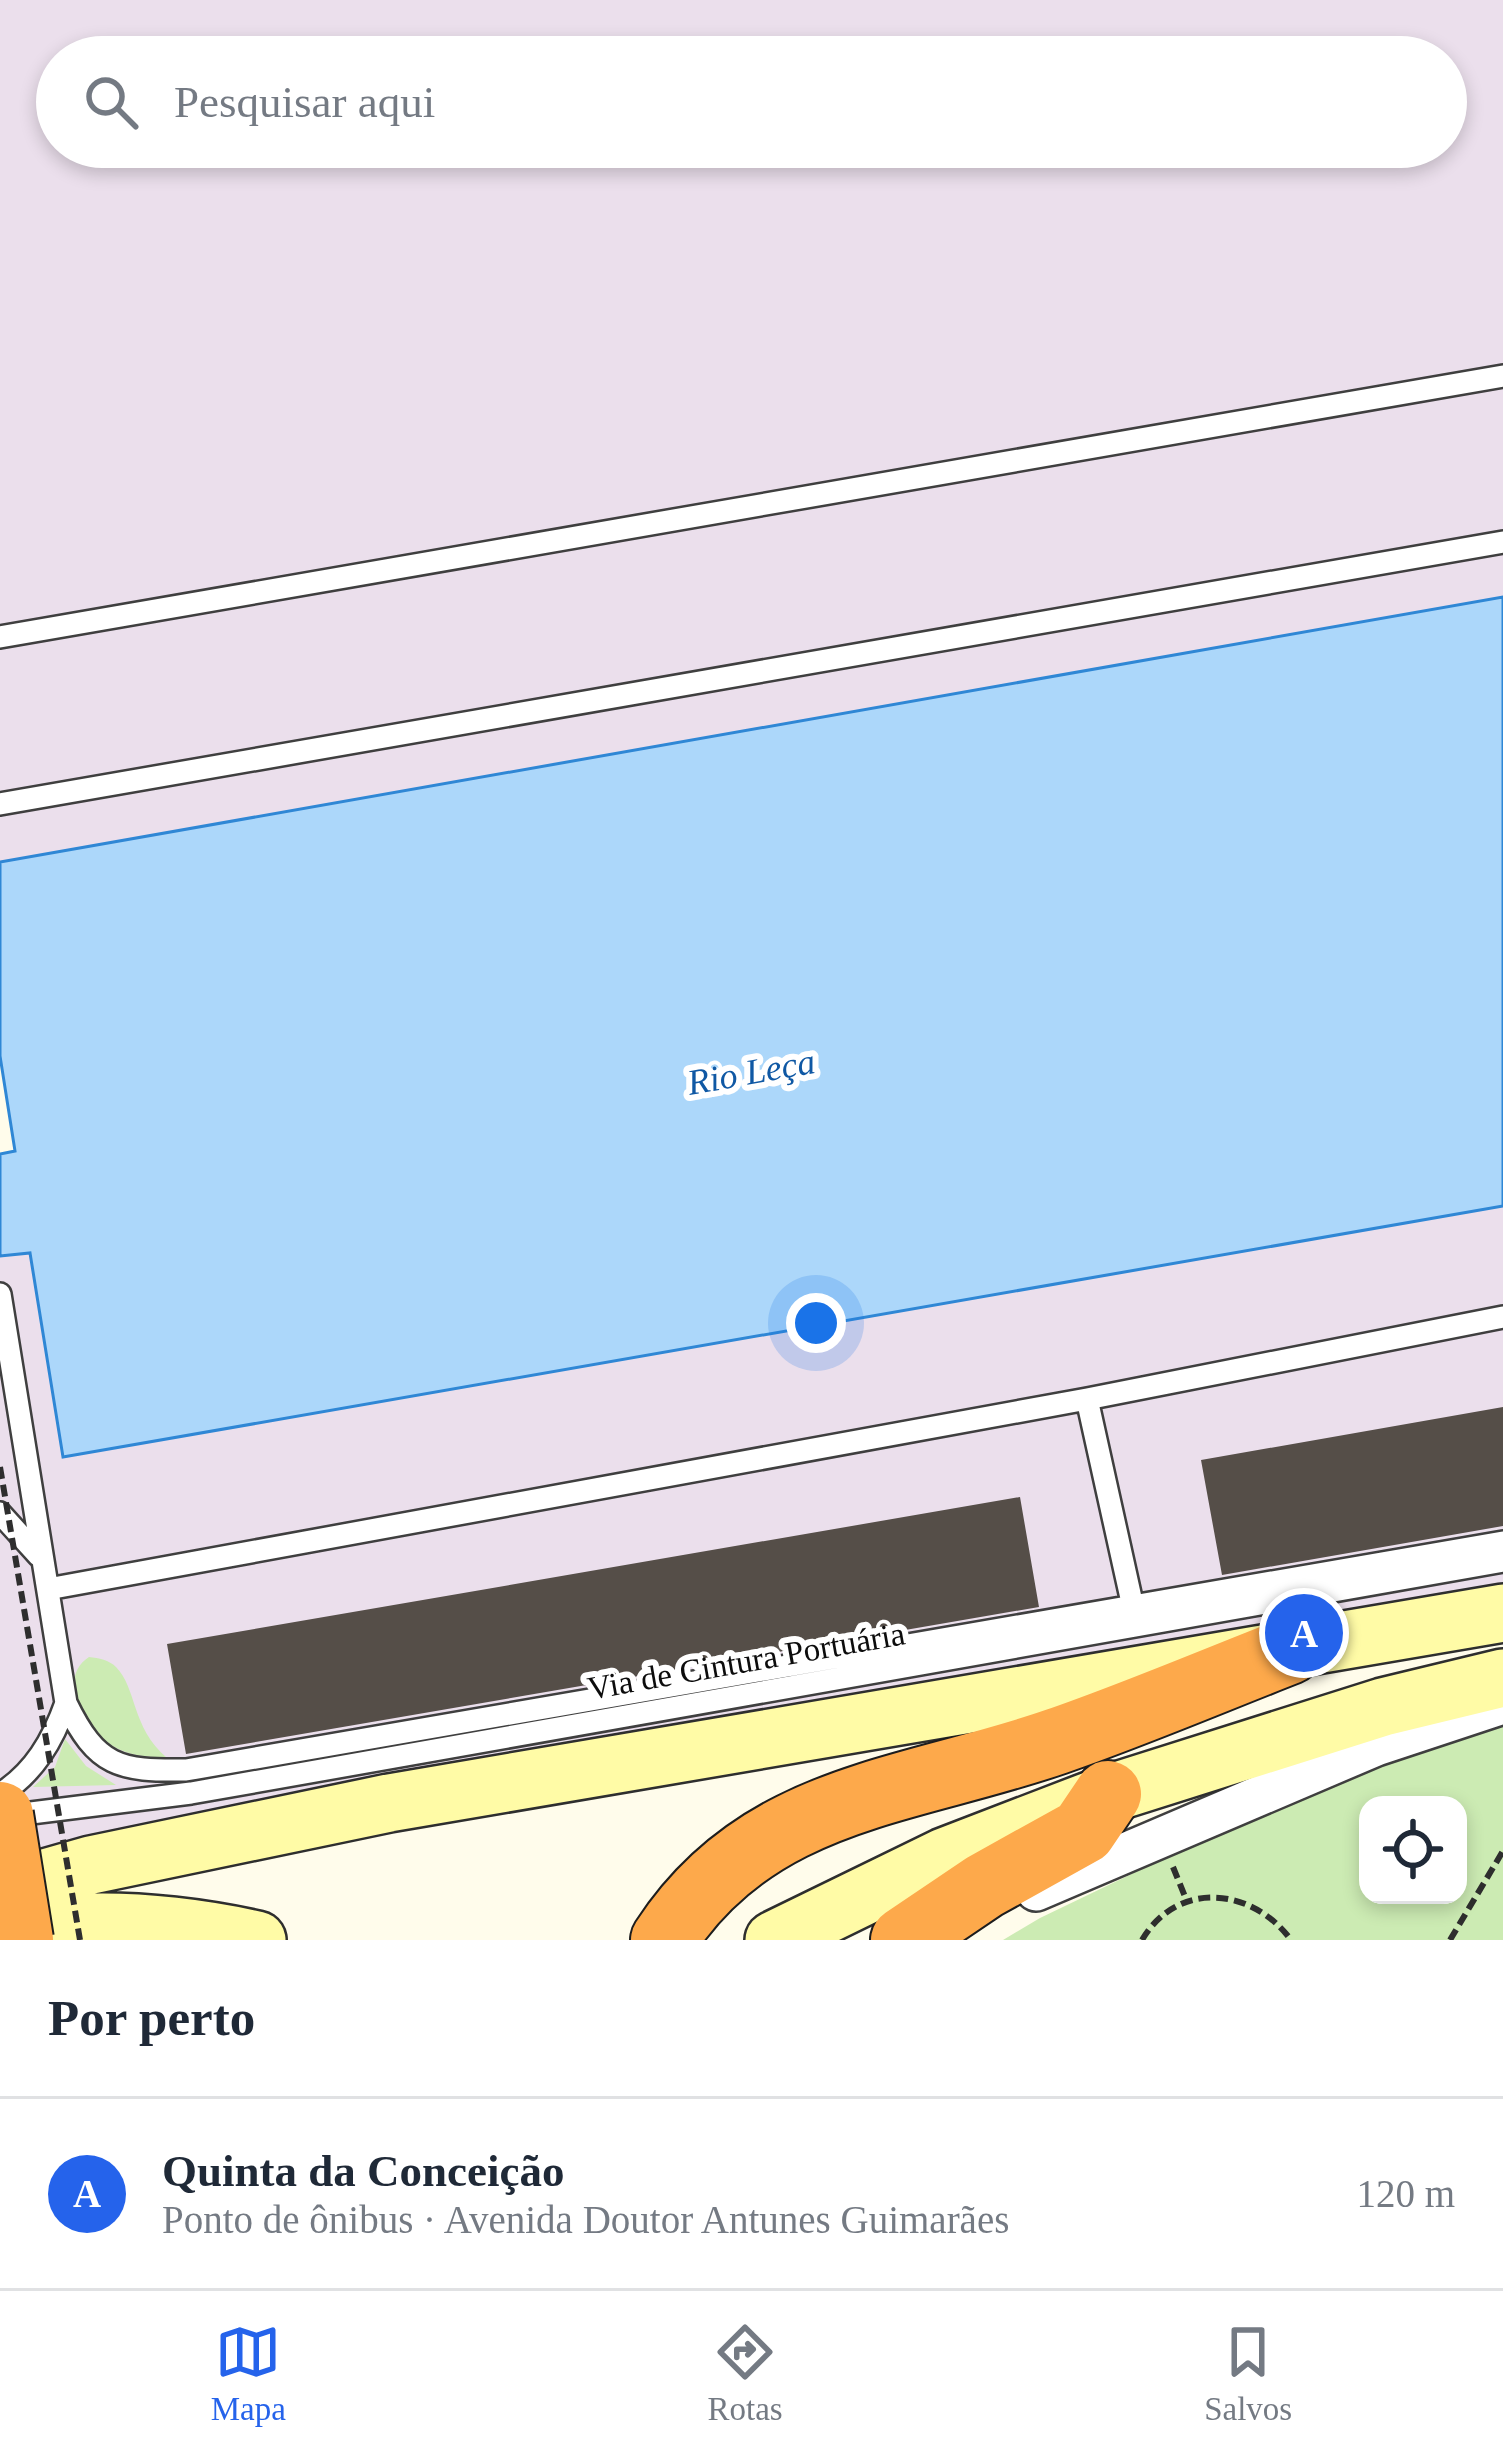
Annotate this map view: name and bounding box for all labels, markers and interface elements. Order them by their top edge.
search box [36,36,1467,168]
icon: search [78,69,144,135]
text: Pesquisar aqui [174,77,435,127]
water label: Rio Leça [683,1041,818,1103]
your location [786,1293,846,1353]
pin: A [1265,1588,1343,1678]
street label: Via de Cintura Portuária [585,1615,908,1707]
map controls [1359,1796,1467,1904]
button: locate [1359,1796,1467,1904]
text: Por perto [48,1990,255,2046]
text: Quinta da Conceição [162,2146,565,2196]
text: A [73,2172,101,2215]
text: 120 m [1356,2172,1455,2215]
text: Ponto de ônibus · Avenida Doutor Antunes Guimarães [162,2198,1009,2241]
tab: Mapa [211,2319,286,2428]
tab: Rotas [707,2319,783,2428]
tab: Salvos [1204,2319,1292,2428]

